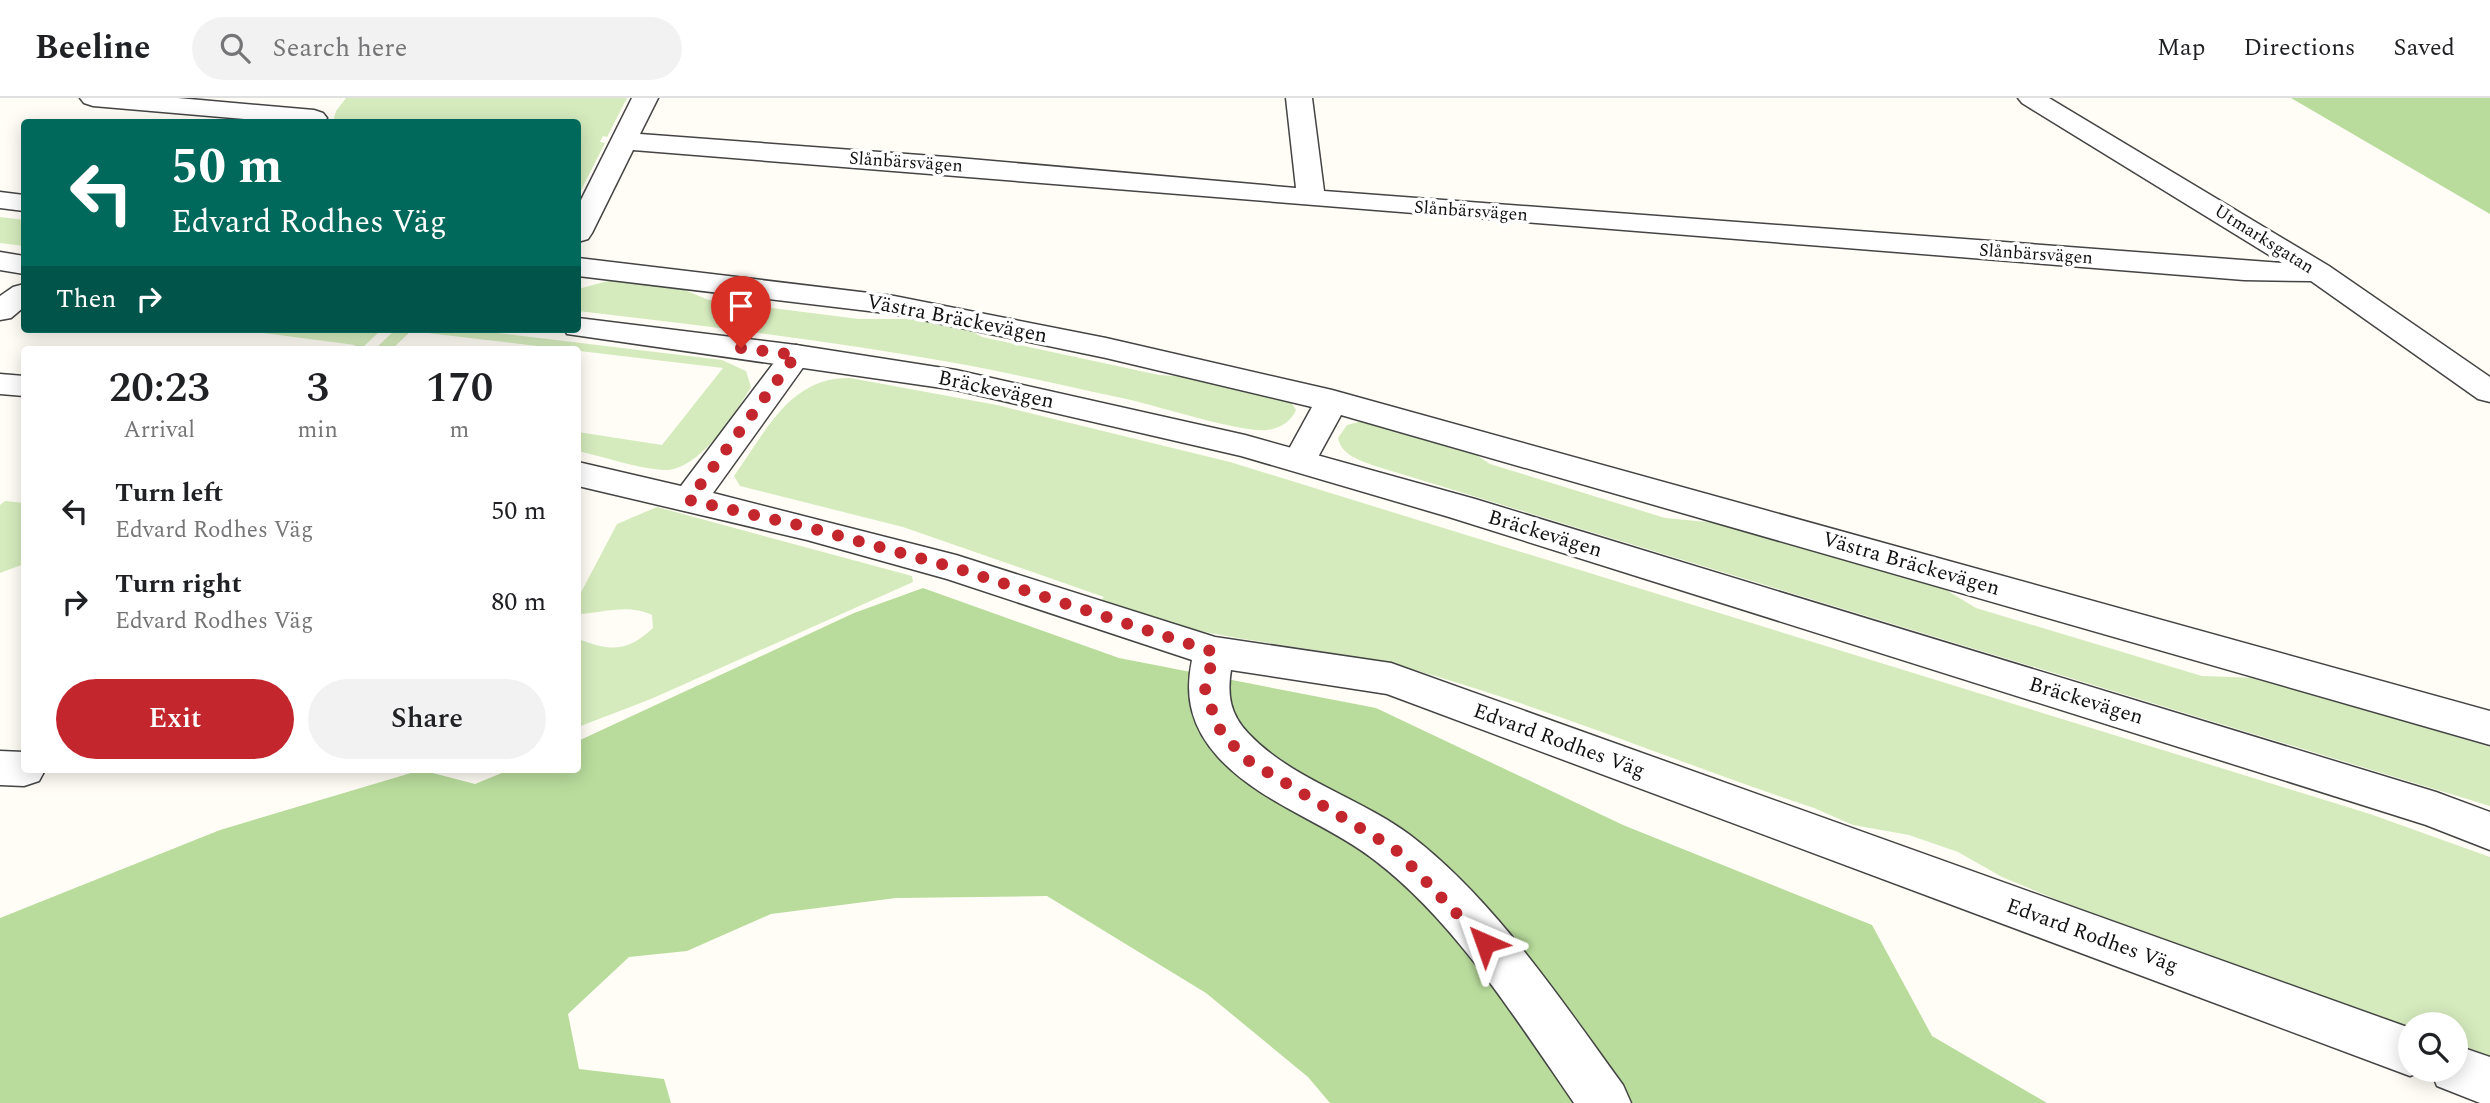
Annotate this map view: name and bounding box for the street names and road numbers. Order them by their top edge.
street label: Slånbärsvägen [848,145,964,179]
street label: Slånbärsvägen [1413,194,1529,228]
street label: Utmarksgatan [2209,197,2319,281]
street label: Slånbärsvägen [1978,237,2094,271]
street label: Västra Bräckevägen [864,286,1050,352]
street label: Bräckevägen [935,362,1057,418]
street label: Bräckevägen [1484,501,1606,567]
street label: Västra Bräckevägen [1818,523,2004,605]
street label: Bräckevägen [2025,668,2147,734]
street label: Edvard Rodhes Väg [1468,695,1650,787]
street label: Edvard Rodhes Väg [2001,890,2183,982]

